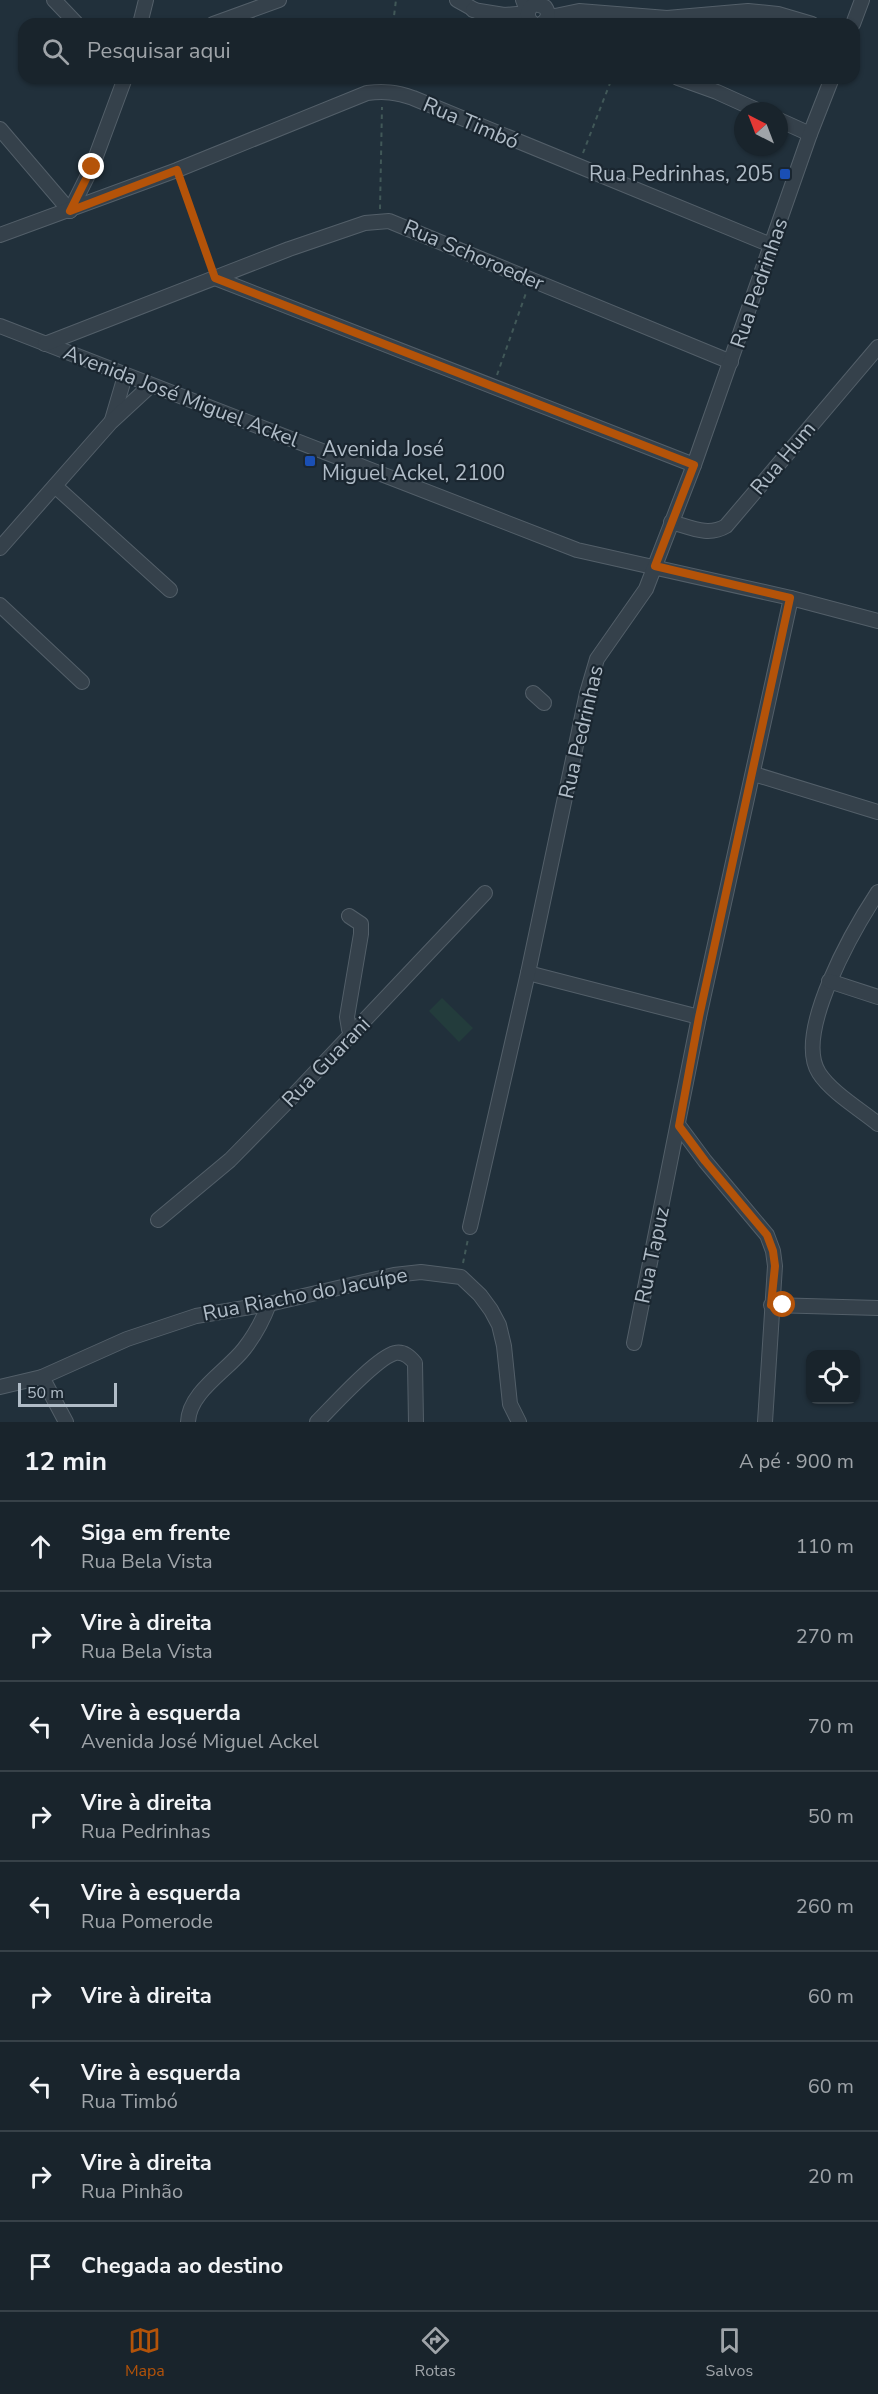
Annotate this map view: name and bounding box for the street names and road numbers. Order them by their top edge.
street label: Rua Timbó [419,90,523,156]
street label: Rua Schoroeder [400,213,549,297]
street label: Rua Pedrinhas [724,214,794,352]
street label: Avenida José Miguel Ackel [59,338,303,454]
street label: Rua Hum [744,415,822,501]
street label: Rua Pedrinhas [552,663,610,801]
street label: Rua Guarani [276,1011,376,1113]
street label: Rua Tapuz [628,1204,676,1306]
street label: Rua Riacho do Jacuípe [200,1260,410,1328]

